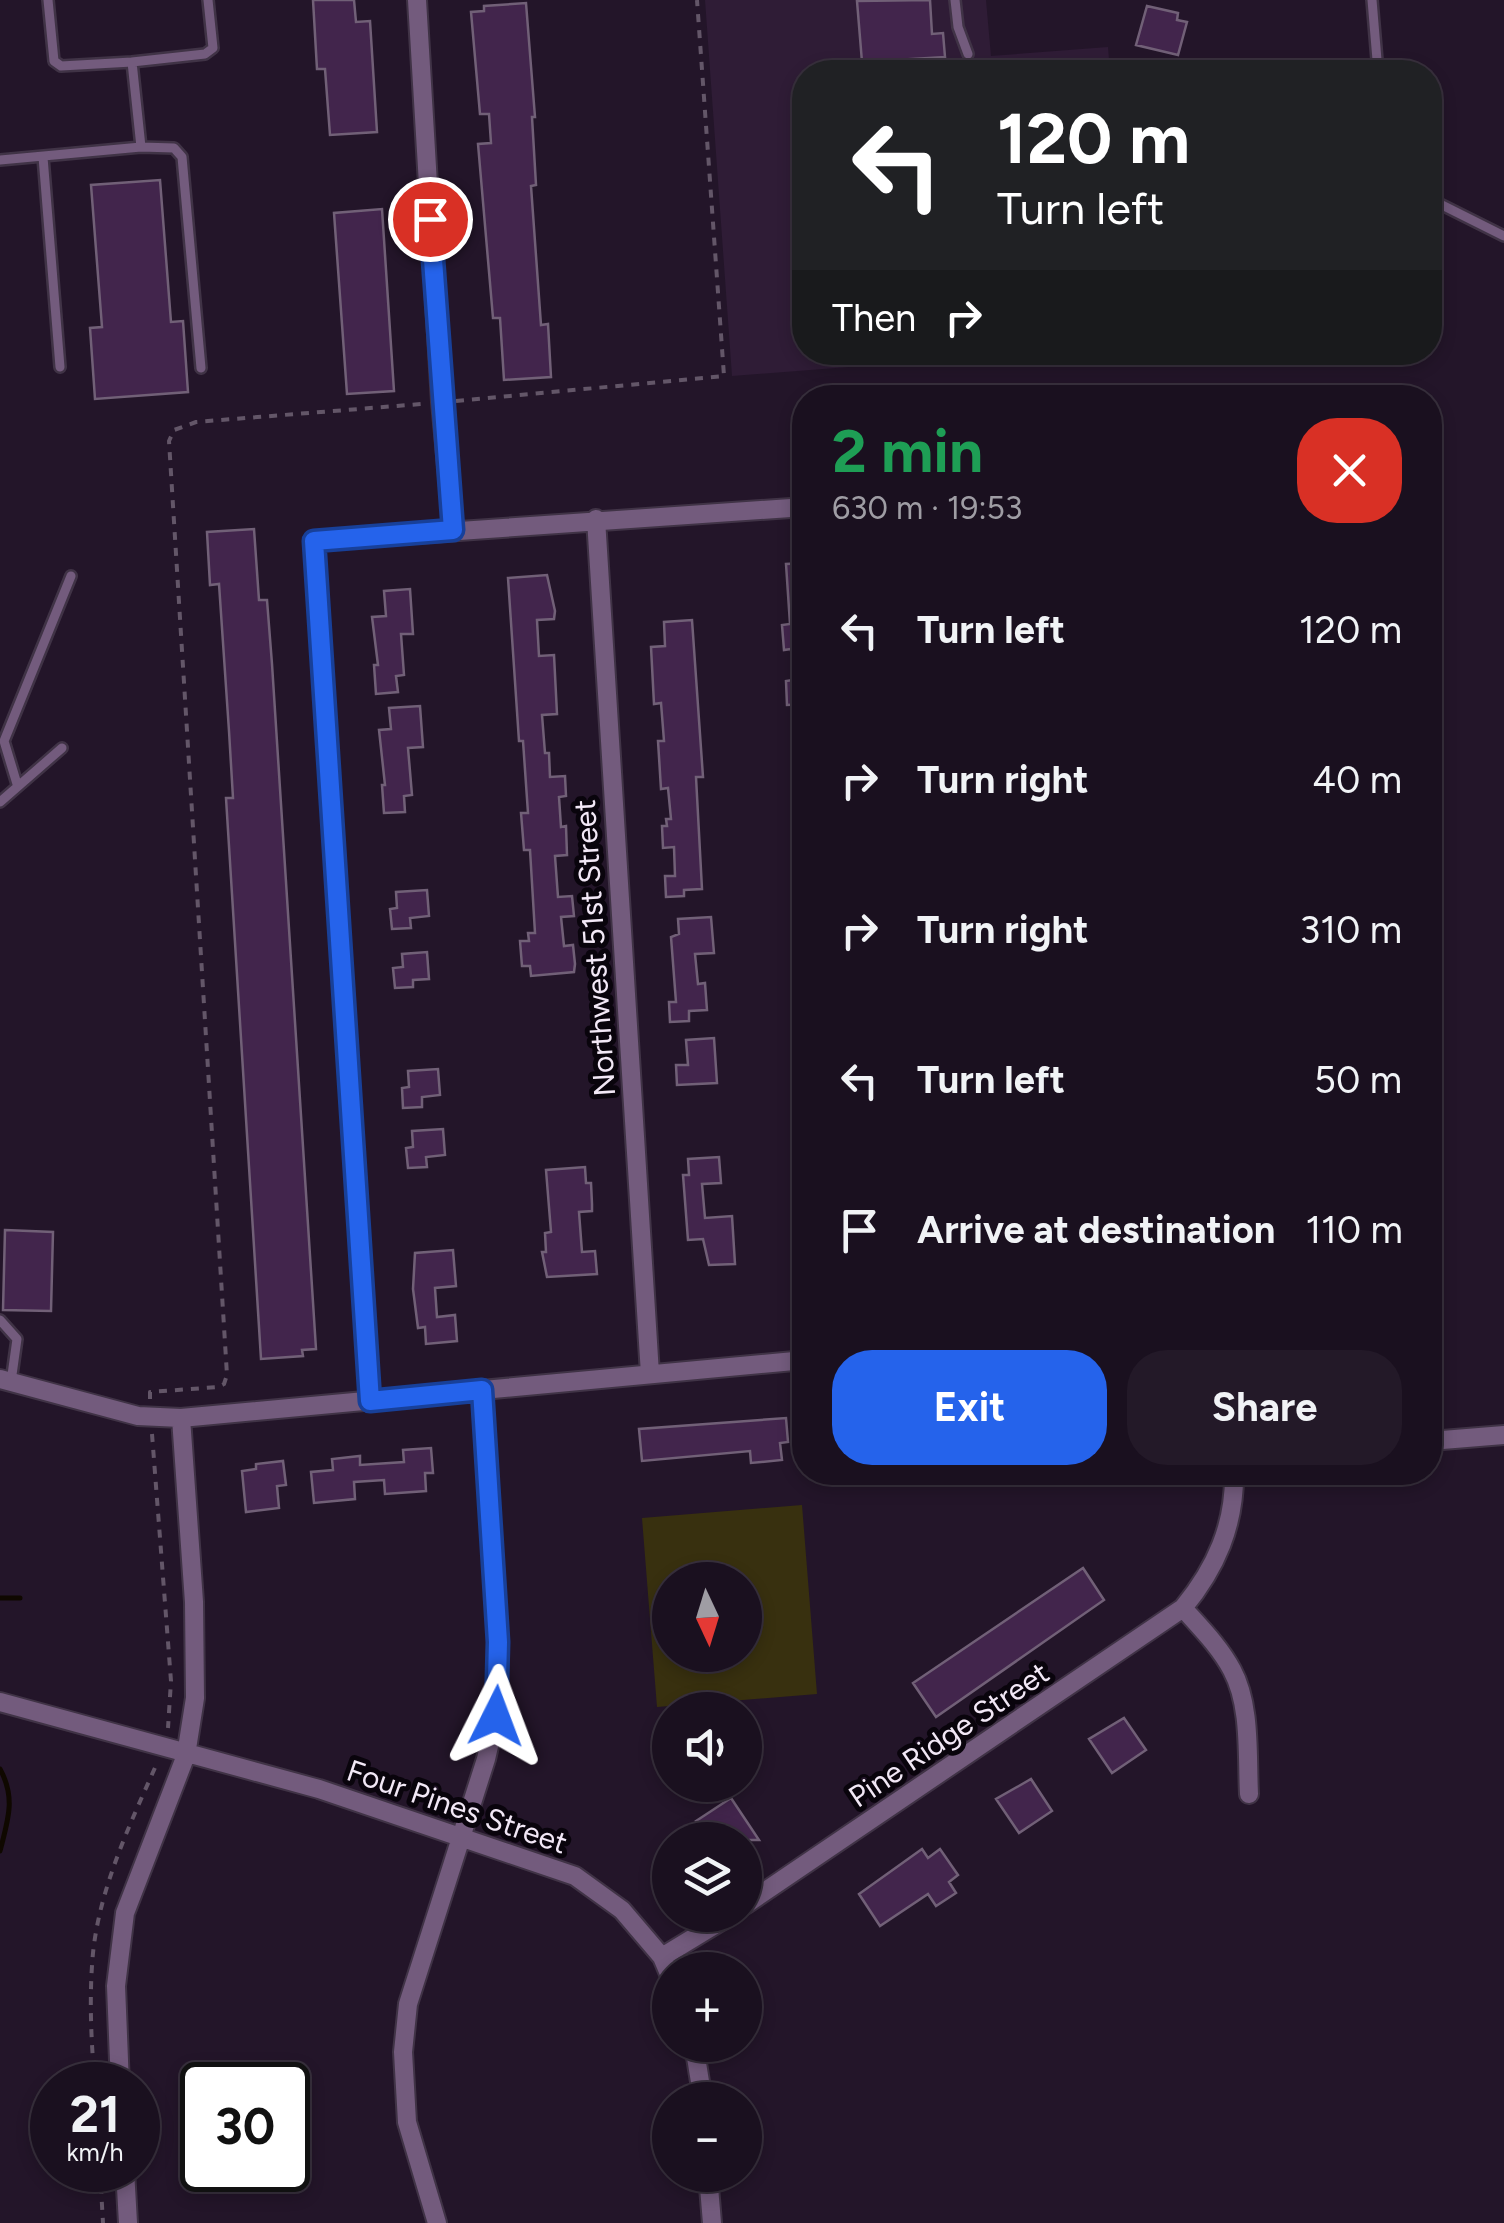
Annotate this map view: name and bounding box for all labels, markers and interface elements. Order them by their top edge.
text: 120 m [997,96,1190,181]
icon: left [832,100,962,230]
pin [388,177,473,262]
text: Turn left [997,181,1164,235]
icon: arrive [403,192,458,247]
icon: right [936,290,991,345]
text: Then [832,295,916,341]
text: 2 min [832,415,983,487]
button: close [1297,418,1402,523]
text: 630 m · 19:53 [832,489,1022,527]
icon: left [832,603,887,658]
text: Turn left [917,607,1065,653]
text: 120 m [1299,607,1402,653]
icon: right [832,753,887,808]
text: Turn right [917,757,1089,803]
text: 40 m [1312,757,1402,803]
street label: Northwest 51st Street [566,798,623,1098]
icon: right [832,903,887,958]
text: Turn right [917,907,1089,953]
text: 310 m [1300,907,1402,953]
icon: left [832,1053,887,1108]
text: Turn left [917,1057,1065,1103]
text: 50 m [1314,1057,1402,1103]
icon: arrive [832,1203,887,1258]
text: Arrive at destination [917,1207,1275,1253]
text: 110 m [1305,1207,1403,1253]
button: Exit [832,1350,1107,1465]
button: Share [1127,1350,1402,1465]
north arrow [652,1562,762,1672]
map controls [652,1562,762,2192]
street label: Pine Ridge Street [842,1654,1056,1815]
position arrow [444,1664,548,1768]
button: sound [652,1692,762,1802]
street label: Four Pines Street [342,1751,572,1862]
button: layers [652,1822,762,1932]
button: + [652,1952,762,2062]
speed limit sign: 30 [180,2062,310,2192]
button: − [652,2082,762,2192]
text: 21 [70,2084,120,2145]
text: km/h [66,2137,124,2167]

